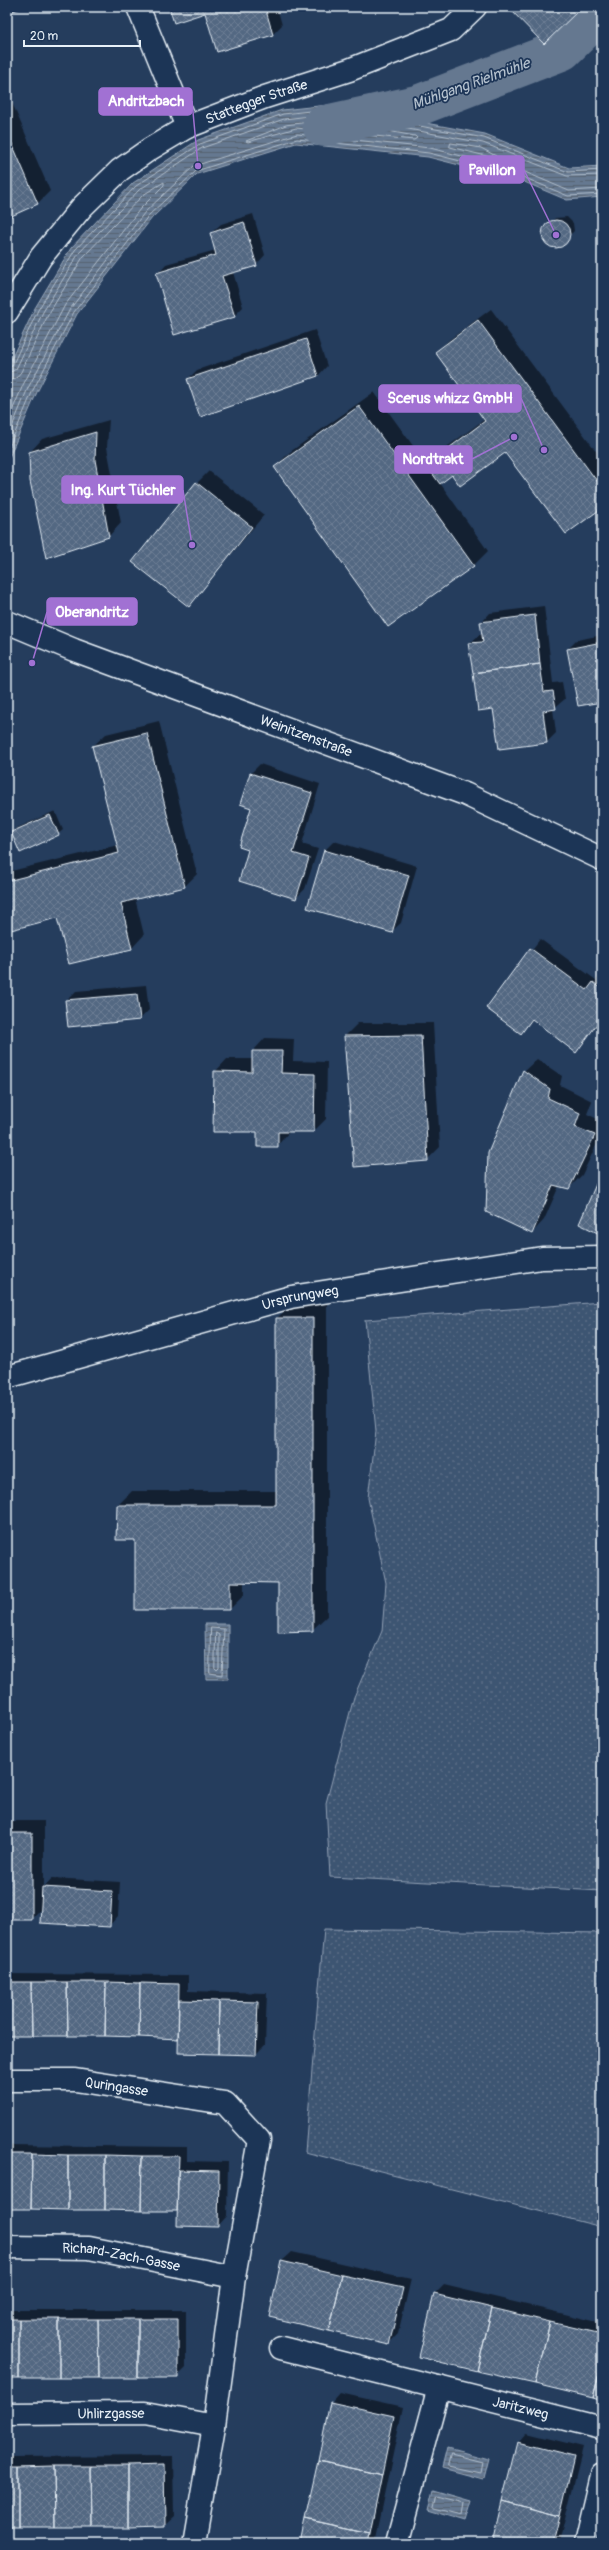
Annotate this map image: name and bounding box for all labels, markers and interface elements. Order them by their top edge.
scale bar [24,22,140,48]
text: 20 m [30,29,59,44]
water label: Mühlgang Rielmühle [410,53,534,114]
street label: Stattegger Straße [203,75,310,128]
callout: Andritzbach [99,88,192,115]
text: Andritzbach [108,92,184,111]
callout: Pavillon [460,156,524,183]
text: Pavillon [468,161,516,180]
callout: Scerus whizz GmbH [379,385,521,412]
text: Scerus whizz GmbH [387,389,513,408]
callout: Nordtrakt [395,446,472,473]
text: Nordtrakt [402,450,465,469]
callout: Ing. Kurt Tüchler [62,476,183,503]
text: Ing. Kurt Tüchler [70,481,176,500]
callout: Oberandritz [47,598,137,625]
text: Oberandritz [55,603,129,622]
street label: Weinitzenstraße [258,711,355,760]
street label: Ursprungweg [260,1281,339,1313]
street label: Quringasse [84,2073,149,2100]
street label: Richard-Zach-Gasse [62,2239,182,2275]
street label: Jaritzweg [491,2393,550,2423]
street label: Uhlirzgasse [77,2405,145,2422]

